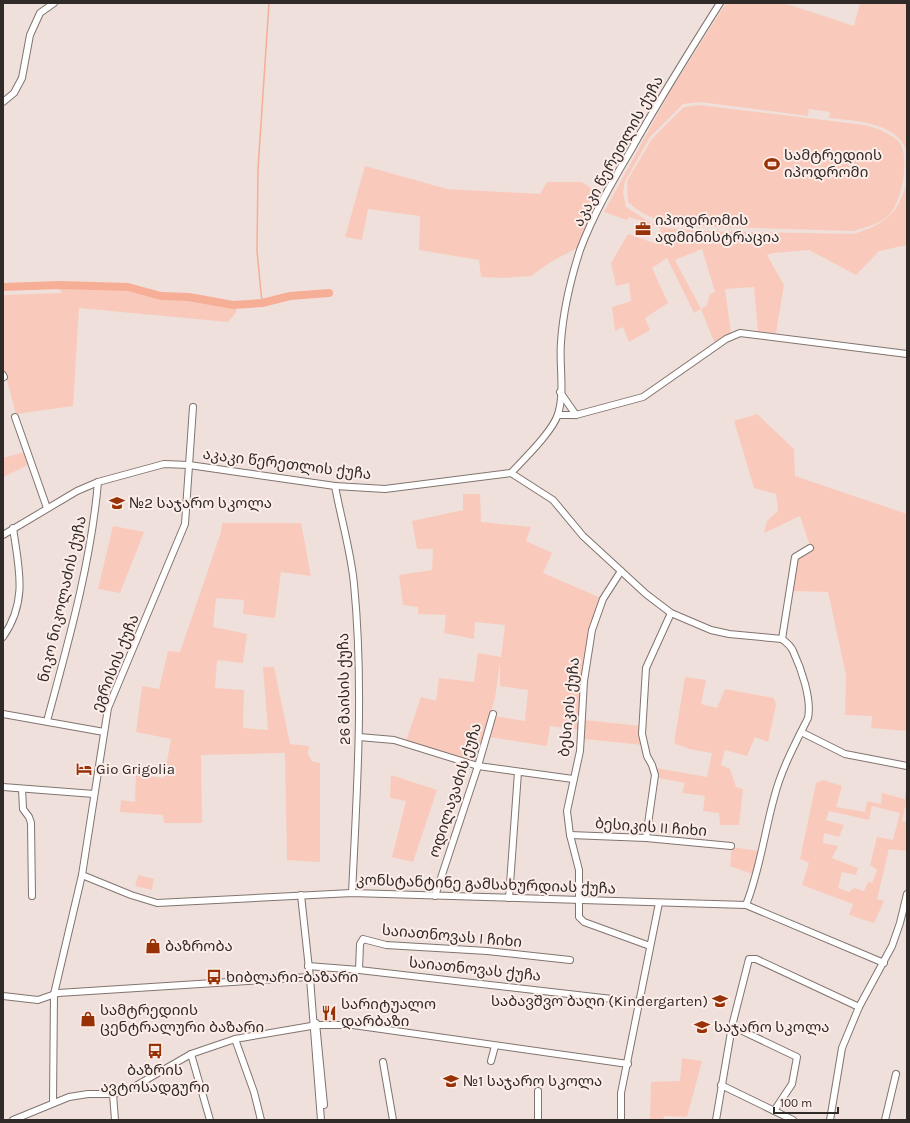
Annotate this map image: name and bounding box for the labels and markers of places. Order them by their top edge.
place label: სამტრედიის იპოდრომი [784,146,882,181]
sports icon: სამტრედიის იპოდრომი [763,155,781,173]
place label: იპოდრომის ადმინისტრაცია [655,211,779,246]
office icon: იპოდრომის ადმინისტრაცია [634,220,652,238]
school or university icon: №2 საჯარო სკოლა [108,494,126,512]
place label: №2 საჯარო სკოლა [129,494,272,512]
hotel icon: Gio Grigolia [75,760,93,778]
place label: Gio Grigolia [96,760,175,778]
shop icon: ბაზრობა [144,937,162,955]
place label: ბაზრობა [165,937,233,955]
bus stop icon: ხიბლარი-ბაზარი [205,968,223,986]
place label: ხიბლარი-ბაზარი [226,968,358,986]
place label: საბავშვო ბაღი (Kindergarten) [491,992,708,1010]
school or university icon: საბავშვო ბაღი (Kindergarten) [711,992,729,1010]
place label: სარიტუალო დარბაზი [341,995,436,1030]
place label: სამტრედიის ცენტრალური ბაზარი [100,1001,264,1036]
restaurant icon: სარიტუალო დარბაზი [320,1004,338,1022]
shop icon: სამტრედიის ცენტრალური ბაზარი [79,1010,97,1028]
school or university icon: საჯარო სკოლა [693,1018,711,1036]
place label: საჯარო სკოლა [714,1018,829,1036]
bus stop icon: ბაზრის ავტოსადგური [146,1042,164,1060]
place label: ბაზრის ავტოსადგური [100,1061,210,1096]
school or university icon: №1 საჯარო სკოლა [442,1072,460,1090]
place label: №1 საჯარო სკოლა [463,1072,602,1090]

